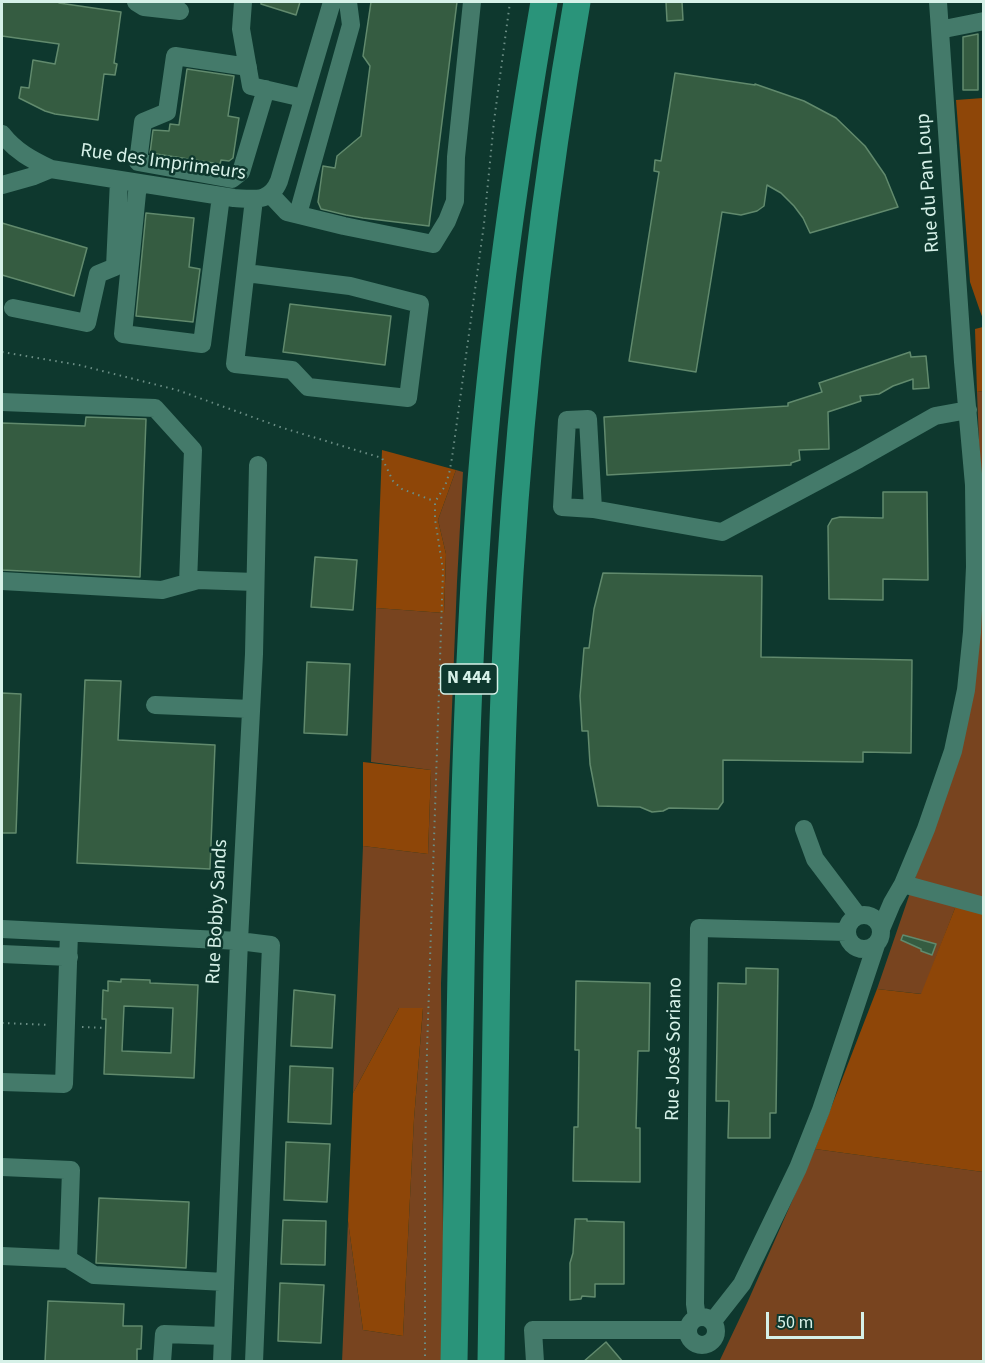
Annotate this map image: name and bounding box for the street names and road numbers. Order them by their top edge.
street label: Rue du Pan Loup [912,112,946,254]
street label: Rue des Imprimeurs [79,139,247,187]
road number: N 444 [440,664,498,694]
street label: Rue Bobby Sands [202,839,234,985]
street label: Rue José Soriano [662,977,688,1121]

